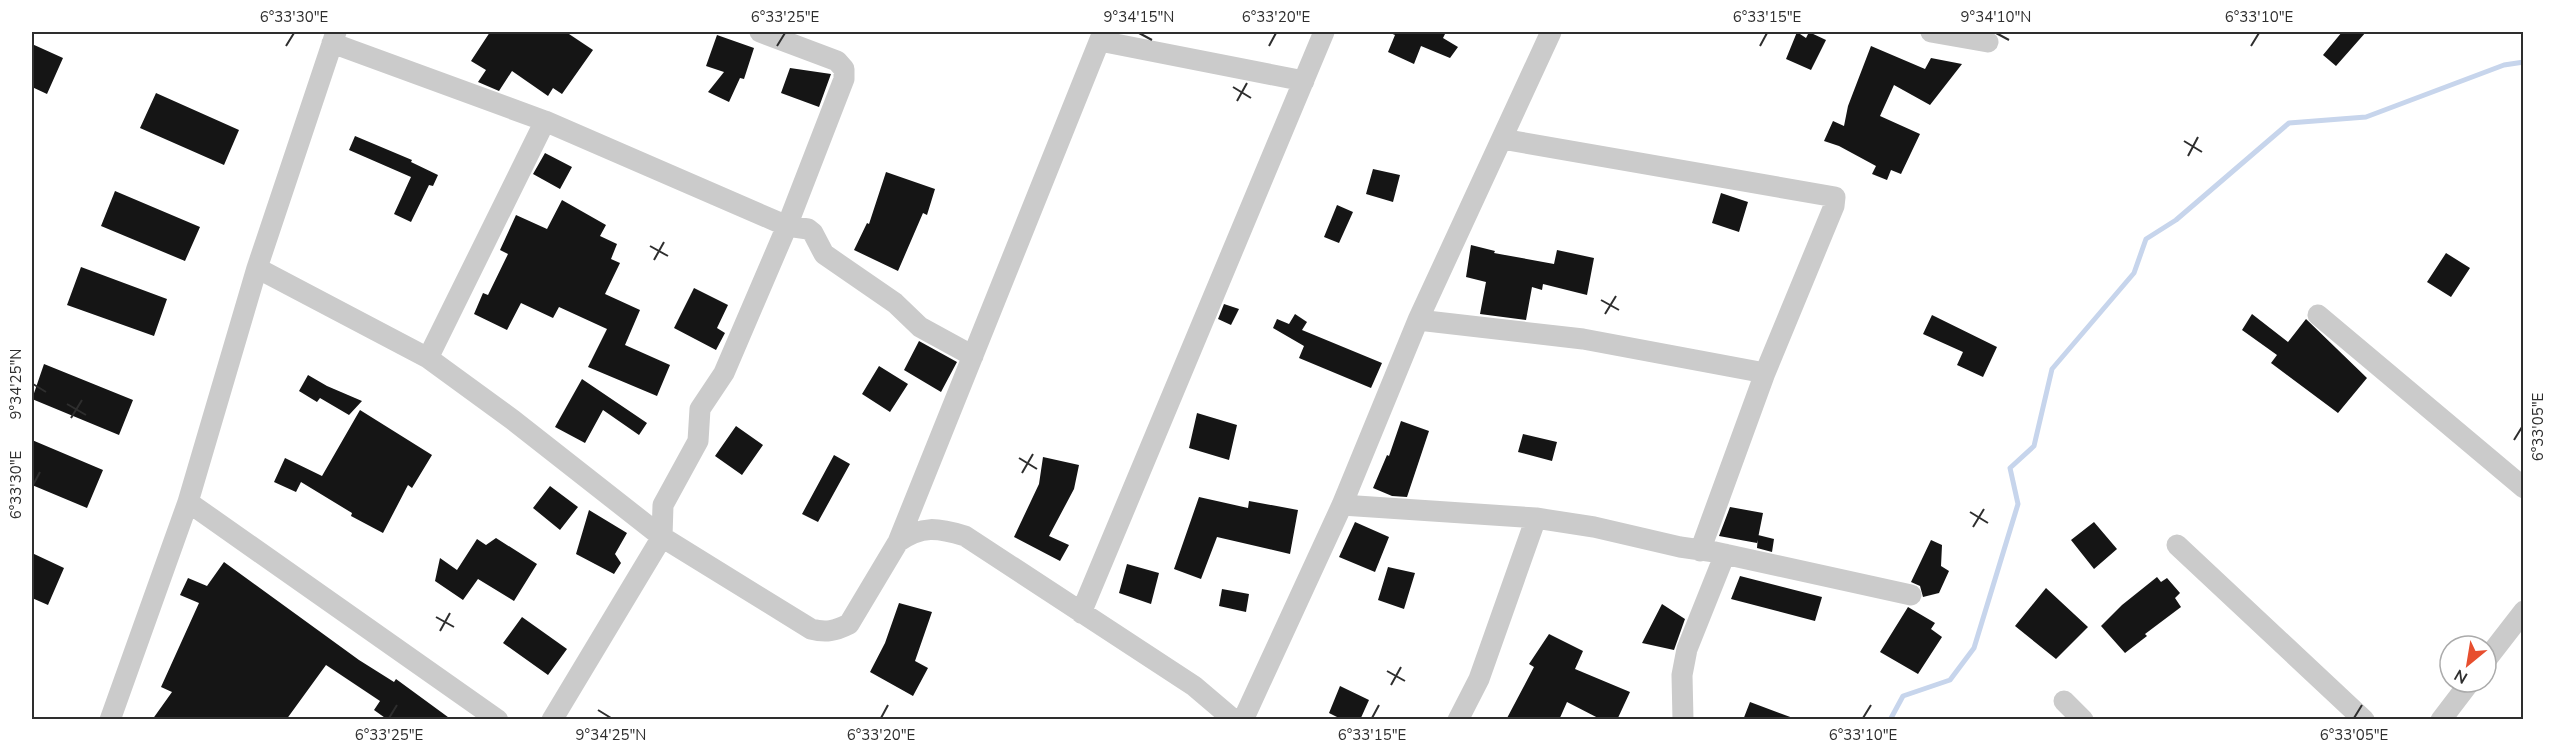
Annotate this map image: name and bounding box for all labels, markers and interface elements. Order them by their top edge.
text: 6°33'30"E [260,7,328,27]
text: 6°33'25"E [751,7,819,27]
text: 9°34'15"N [1104,7,1174,27]
text: 6°33'20"E [1242,7,1310,27]
text: 6°33'15"E [1733,7,1801,27]
text: 9°34'10"N [1961,7,2031,27]
text: 6°33'10"E [2225,7,2293,27]
text: 9°34'25"N [6,349,26,419]
text: 6°33'05"E [2528,393,2548,461]
text: 6°33'30"E [6,451,26,519]
north arrow [2438,634,2498,694]
text: N [2450,664,2472,689]
text: 6°33'25"E [355,725,423,745]
text: 9°34'25"N [576,725,646,745]
text: 6°33'20"E [847,725,915,745]
text: 6°33'15"E [1338,725,1406,745]
text: 6°33'10"E [1829,725,1897,745]
text: 6°33'05"E [2320,725,2388,745]

